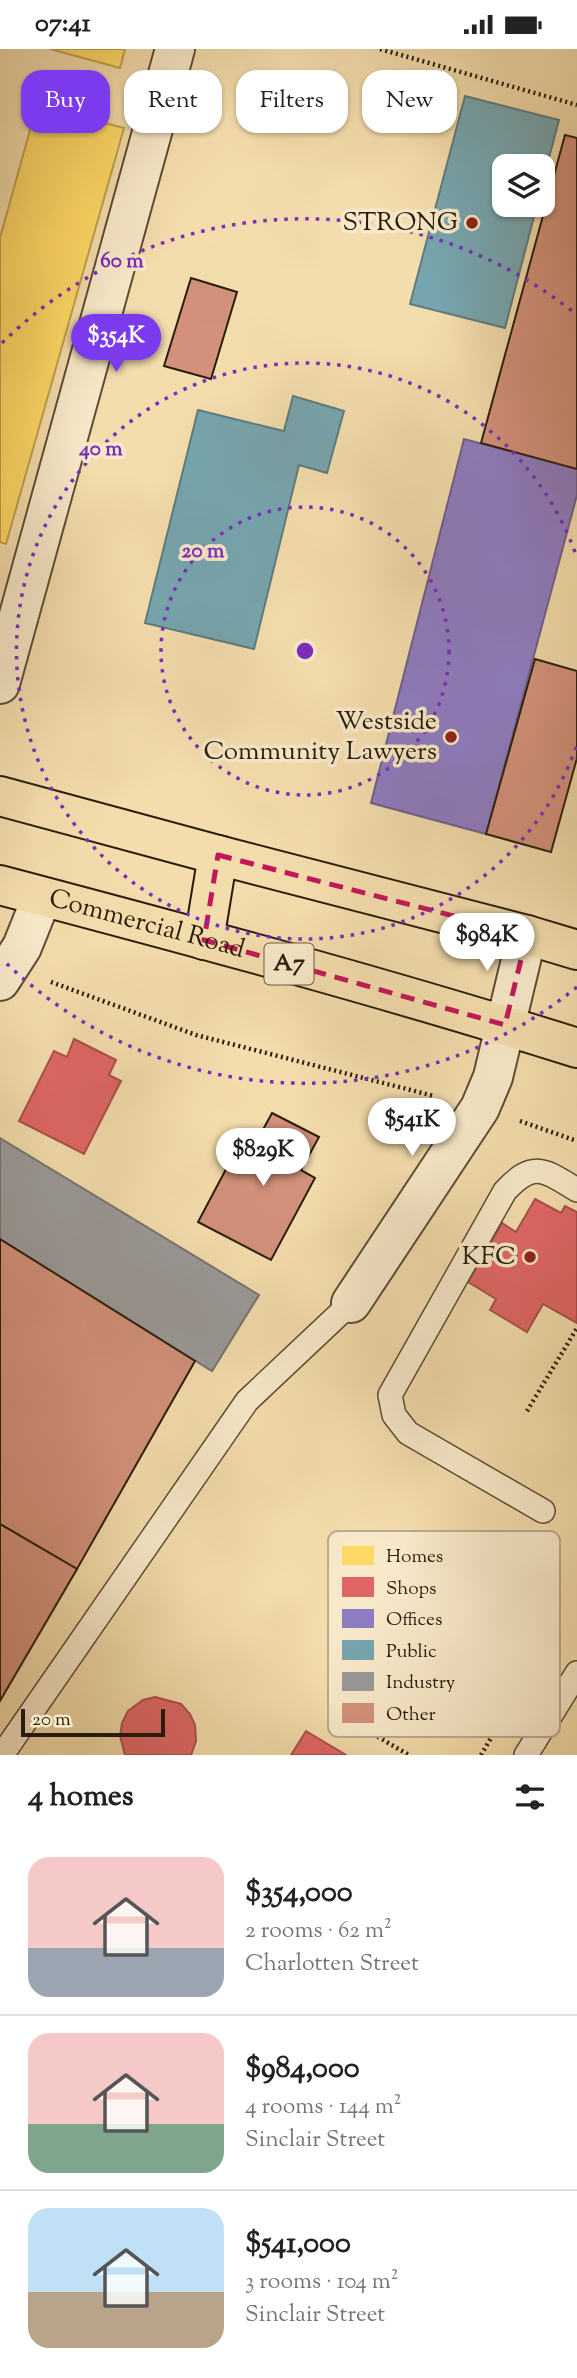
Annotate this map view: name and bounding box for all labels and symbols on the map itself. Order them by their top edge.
place label: STRONG [343,205,458,242]
marker: STRONG [464,215,480,231]
text: 60 m [100,247,144,277]
pin: $354K [67,315,165,374]
text: 40 m [78,435,123,465]
text: 20 m [182,537,225,567]
centre of rings [293,639,317,663]
place label: Westside Community Lawyers [204,704,437,771]
marker: Westside Community Lawyers [443,729,459,745]
street label: Commercial Road [45,880,249,968]
pin: $984K [438,913,536,973]
road number: A7 [264,943,314,985]
pin: $541K [363,1099,461,1158]
pin: $829K [214,1129,312,1188]
place label: KFC [462,1239,516,1276]
marker: KFC [522,1249,538,1265]
legend [328,1531,560,1737]
text: Homes [386,1544,443,1571]
text: Shops [386,1576,437,1603]
text: Offices [386,1607,442,1634]
text: Public [386,1639,437,1666]
text: Industry [386,1670,456,1697]
text: Other [386,1702,436,1729]
scale bar [21,1706,164,1738]

